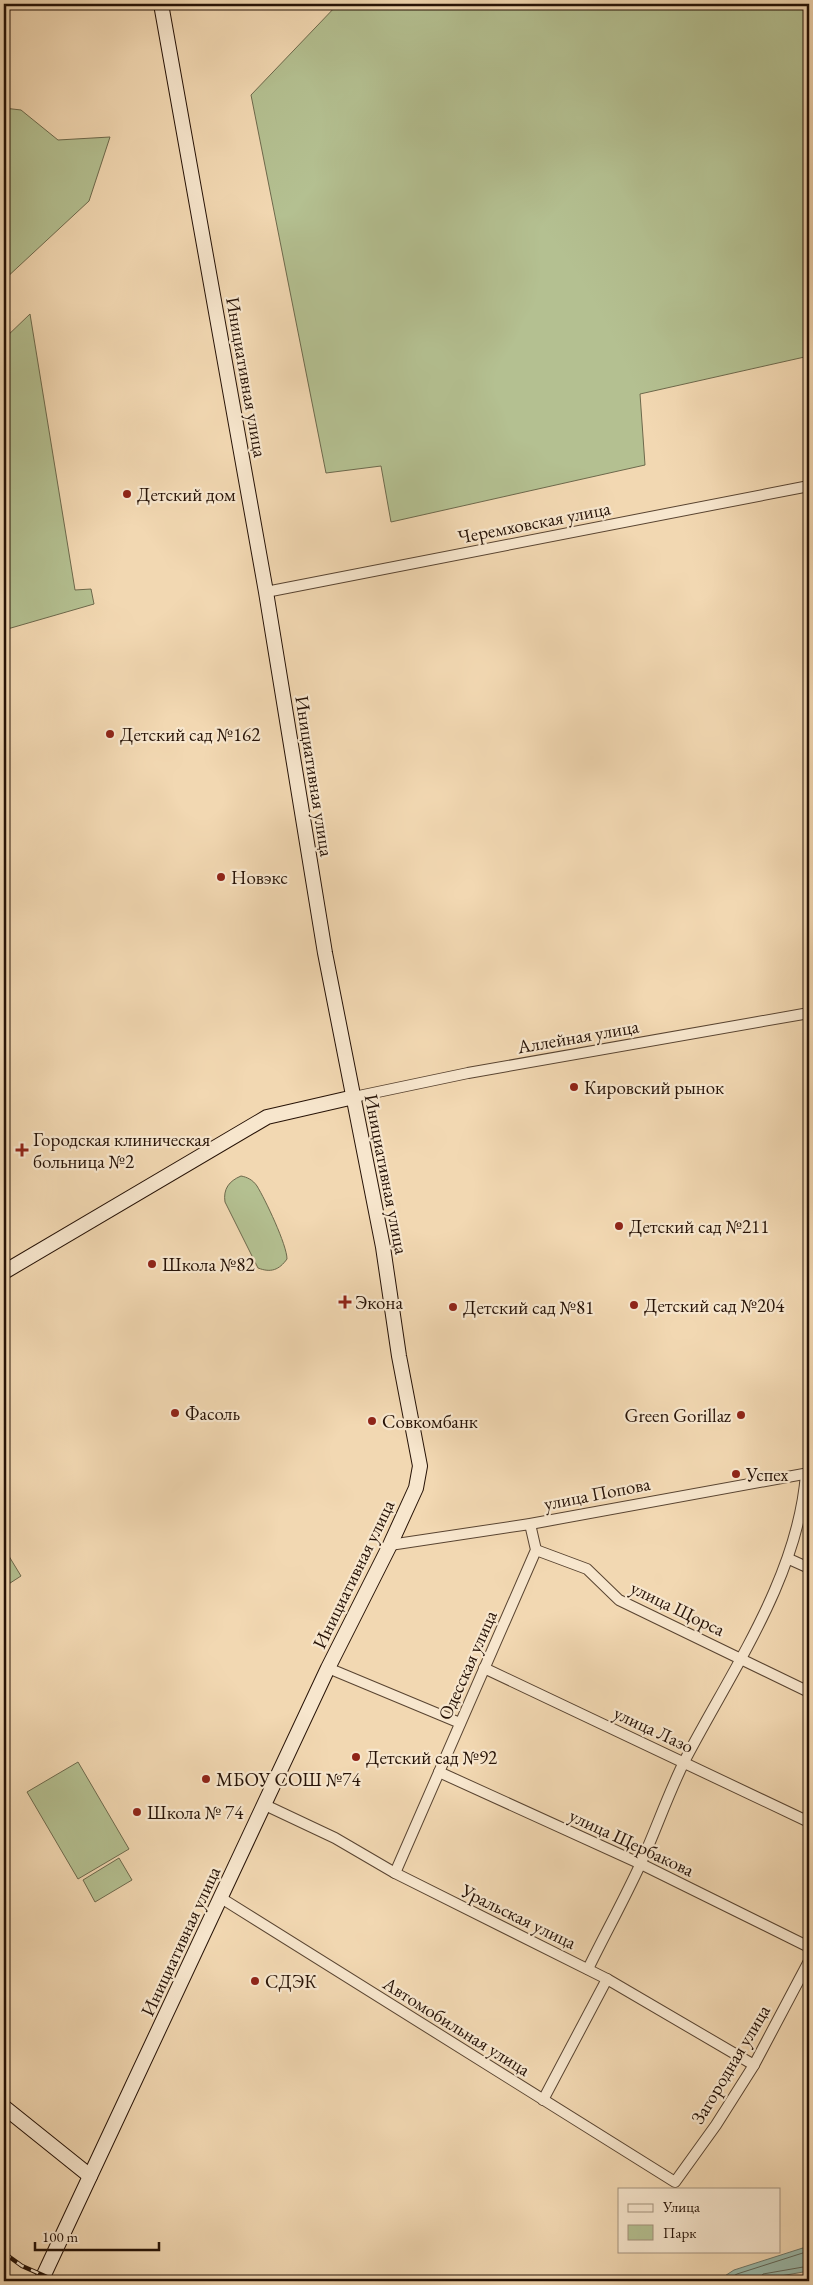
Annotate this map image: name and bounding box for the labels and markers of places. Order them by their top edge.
place label: Детский дом [137,482,236,507]
marker: Детский дом [121,488,133,500]
place label: Детский сад №162 [120,722,260,747]
marker: Детский сад №162 [104,728,116,740]
place label: Новэкс [231,865,288,890]
marker: Новэкс [215,871,227,883]
place label: Кировский рынок [584,1075,724,1100]
marker: Кировский рынок [568,1081,580,1093]
place label: Городская клиническая больница №2 [33,1127,211,1174]
marker: Городская клиническая больница №2 [15,1143,29,1157]
place label: Детский сад №211 [629,1214,769,1239]
marker: Детский сад №211 [613,1220,625,1232]
place label: Школа №82 [162,1252,255,1277]
marker: Школа №82 [146,1258,158,1270]
place label: Экона [355,1290,403,1315]
place label: Детский сад №204 [644,1293,785,1318]
place label: Детский сад №81 [463,1295,594,1320]
marker: Экона [339,1296,351,1308]
marker: Детский сад №204 [628,1299,640,1311]
marker: Детский сад №81 [447,1301,459,1313]
place label: Фасоль [185,1401,241,1426]
place label: Green Gorillaz [625,1403,732,1428]
marker: Фасоль [169,1407,181,1419]
place label: Совкомбанк [382,1409,478,1434]
marker: Green Gorillaz [735,1409,747,1421]
marker: Совкомбанк [366,1415,378,1427]
place label: Успех [745,1462,789,1487]
marker: Успех [730,1468,742,1480]
place label: Детский сад №92 [366,1745,497,1770]
marker: Детский сад №92 [350,1751,362,1763]
place label: МБОУ СОШ №74 [216,1767,361,1792]
marker: МБОУ СОШ №74 [200,1773,212,1785]
place label: Школа № 74 [147,1800,244,1825]
marker: Школа № 74 [131,1806,143,1818]
place label: СДЭК [265,1969,317,1994]
marker: СДЭК [249,1975,261,1987]

